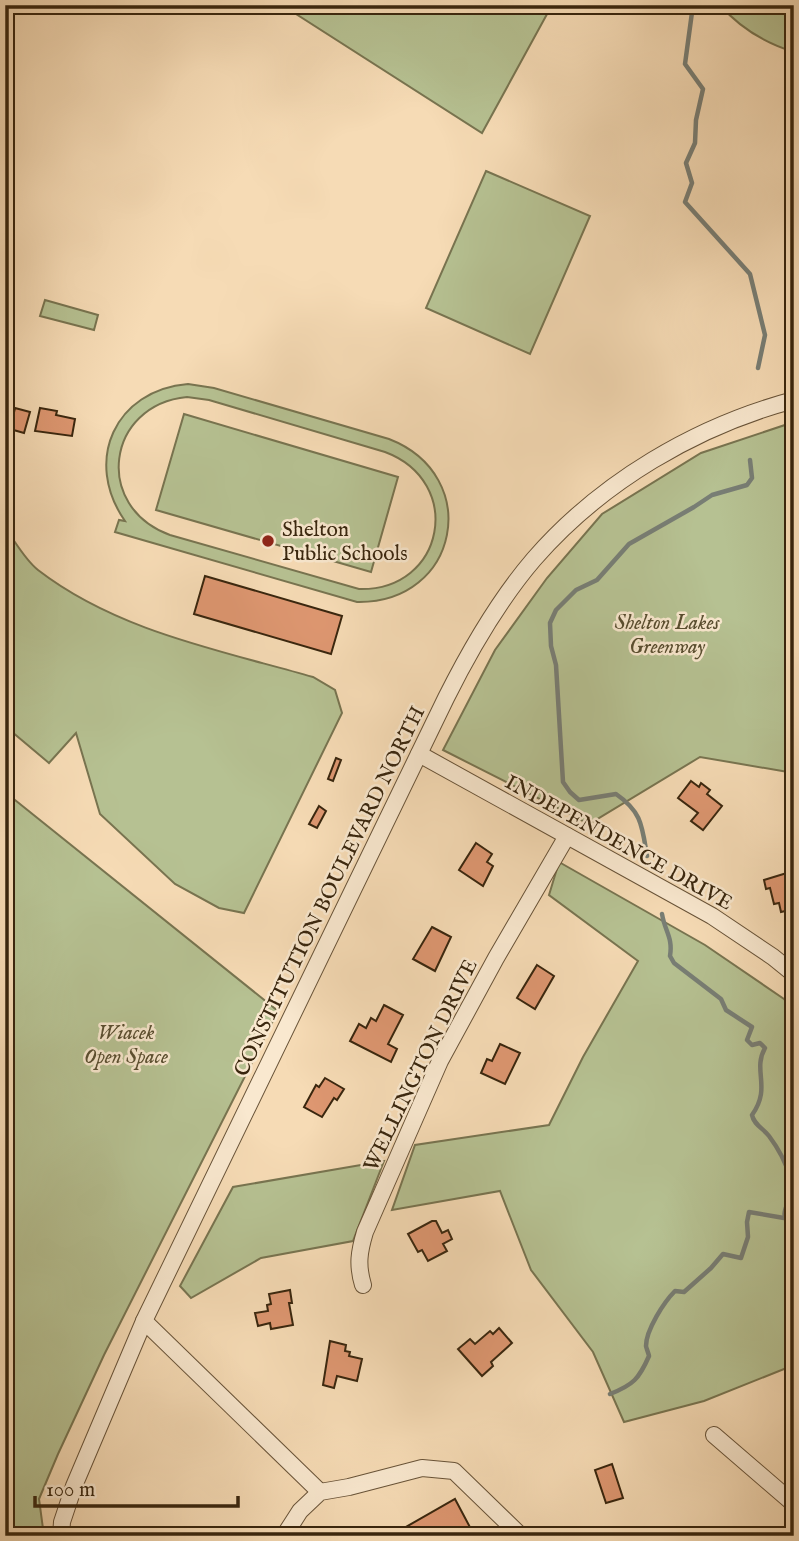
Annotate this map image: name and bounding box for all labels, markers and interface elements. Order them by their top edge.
place label: Shelton Public Schools [282,517,408,568]
marker: Shelton Public Schools [260,533,276,549]
park label: Shelton Lakes Greenway [615,610,720,661]
street label: CONSTITUTION BOULEVARD NORTH [229,702,432,1081]
street label: INDEPENDENCE DRIVE [500,769,737,917]
street label: WELLINGTON DRIVE [358,955,484,1176]
park label: Wiacek Open Space [84,1020,168,1071]
scale bar [35,1464,238,1508]
text: 100 m [46,1477,95,1504]

